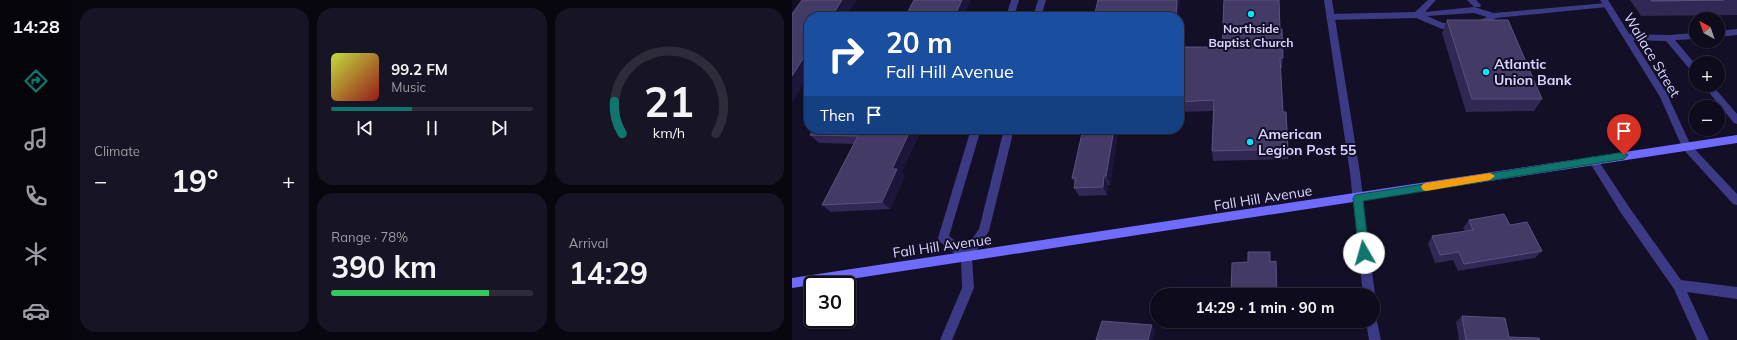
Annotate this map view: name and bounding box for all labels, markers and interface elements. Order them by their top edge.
marker: Northside Baptist Church [1246,9,1256,19]
street label: Wallace Street [1620,10,1684,100]
north arrow [1689,12,1725,48]
map controls [1689,12,1725,136]
text: 14:28 [12,15,60,38]
place label: Northside Baptist Church [1208,21,1294,50]
text: 20 m [886,25,952,60]
icon: right [820,28,872,80]
place label: Atlantic Union Bank [1494,55,1572,89]
button: + [1689,56,1725,92]
text: 99.2 FM [391,60,448,79]
text: Fall Hill Avenue [886,60,1014,83]
icon: directions [22,67,50,95]
marker: Atlantic Union Bank [1481,67,1491,77]
text: 21 [644,75,694,127]
text: Music [391,79,426,95]
button: − [1689,100,1725,136]
icon: arrive [863,104,885,126]
text: Then [820,106,855,125]
pin [1607,114,1641,155]
icon: previous [354,117,376,139]
icon: pause [421,117,443,139]
icon: next [488,117,510,139]
icon: arrive [1613,120,1635,142]
text: km/h [653,124,685,142]
icon: music [22,125,50,153]
place label: American Legion Post 55 [1258,125,1357,159]
marker: American Legion Post 55 [1245,137,1255,147]
text: Climate [94,143,140,159]
text: 19° [171,162,218,200]
text: − [94,167,107,195]
text: + [282,167,295,195]
street label: Fall Hill Avenue [1212,181,1314,215]
icon: phone [22,182,50,210]
text: Range · 78% [331,229,408,245]
street label: Fall Hill Avenue [892,230,992,262]
position arrow [1343,232,1385,274]
text: Arrival [569,235,608,251]
icon: climate [22,240,50,268]
text: 390 km [331,248,437,286]
text: 14:29 [569,254,648,292]
speed limit sign: 30 [804,276,856,328]
icon: car [22,297,50,325]
text: 14:29 · 1 min · 90 m [1196,298,1334,317]

